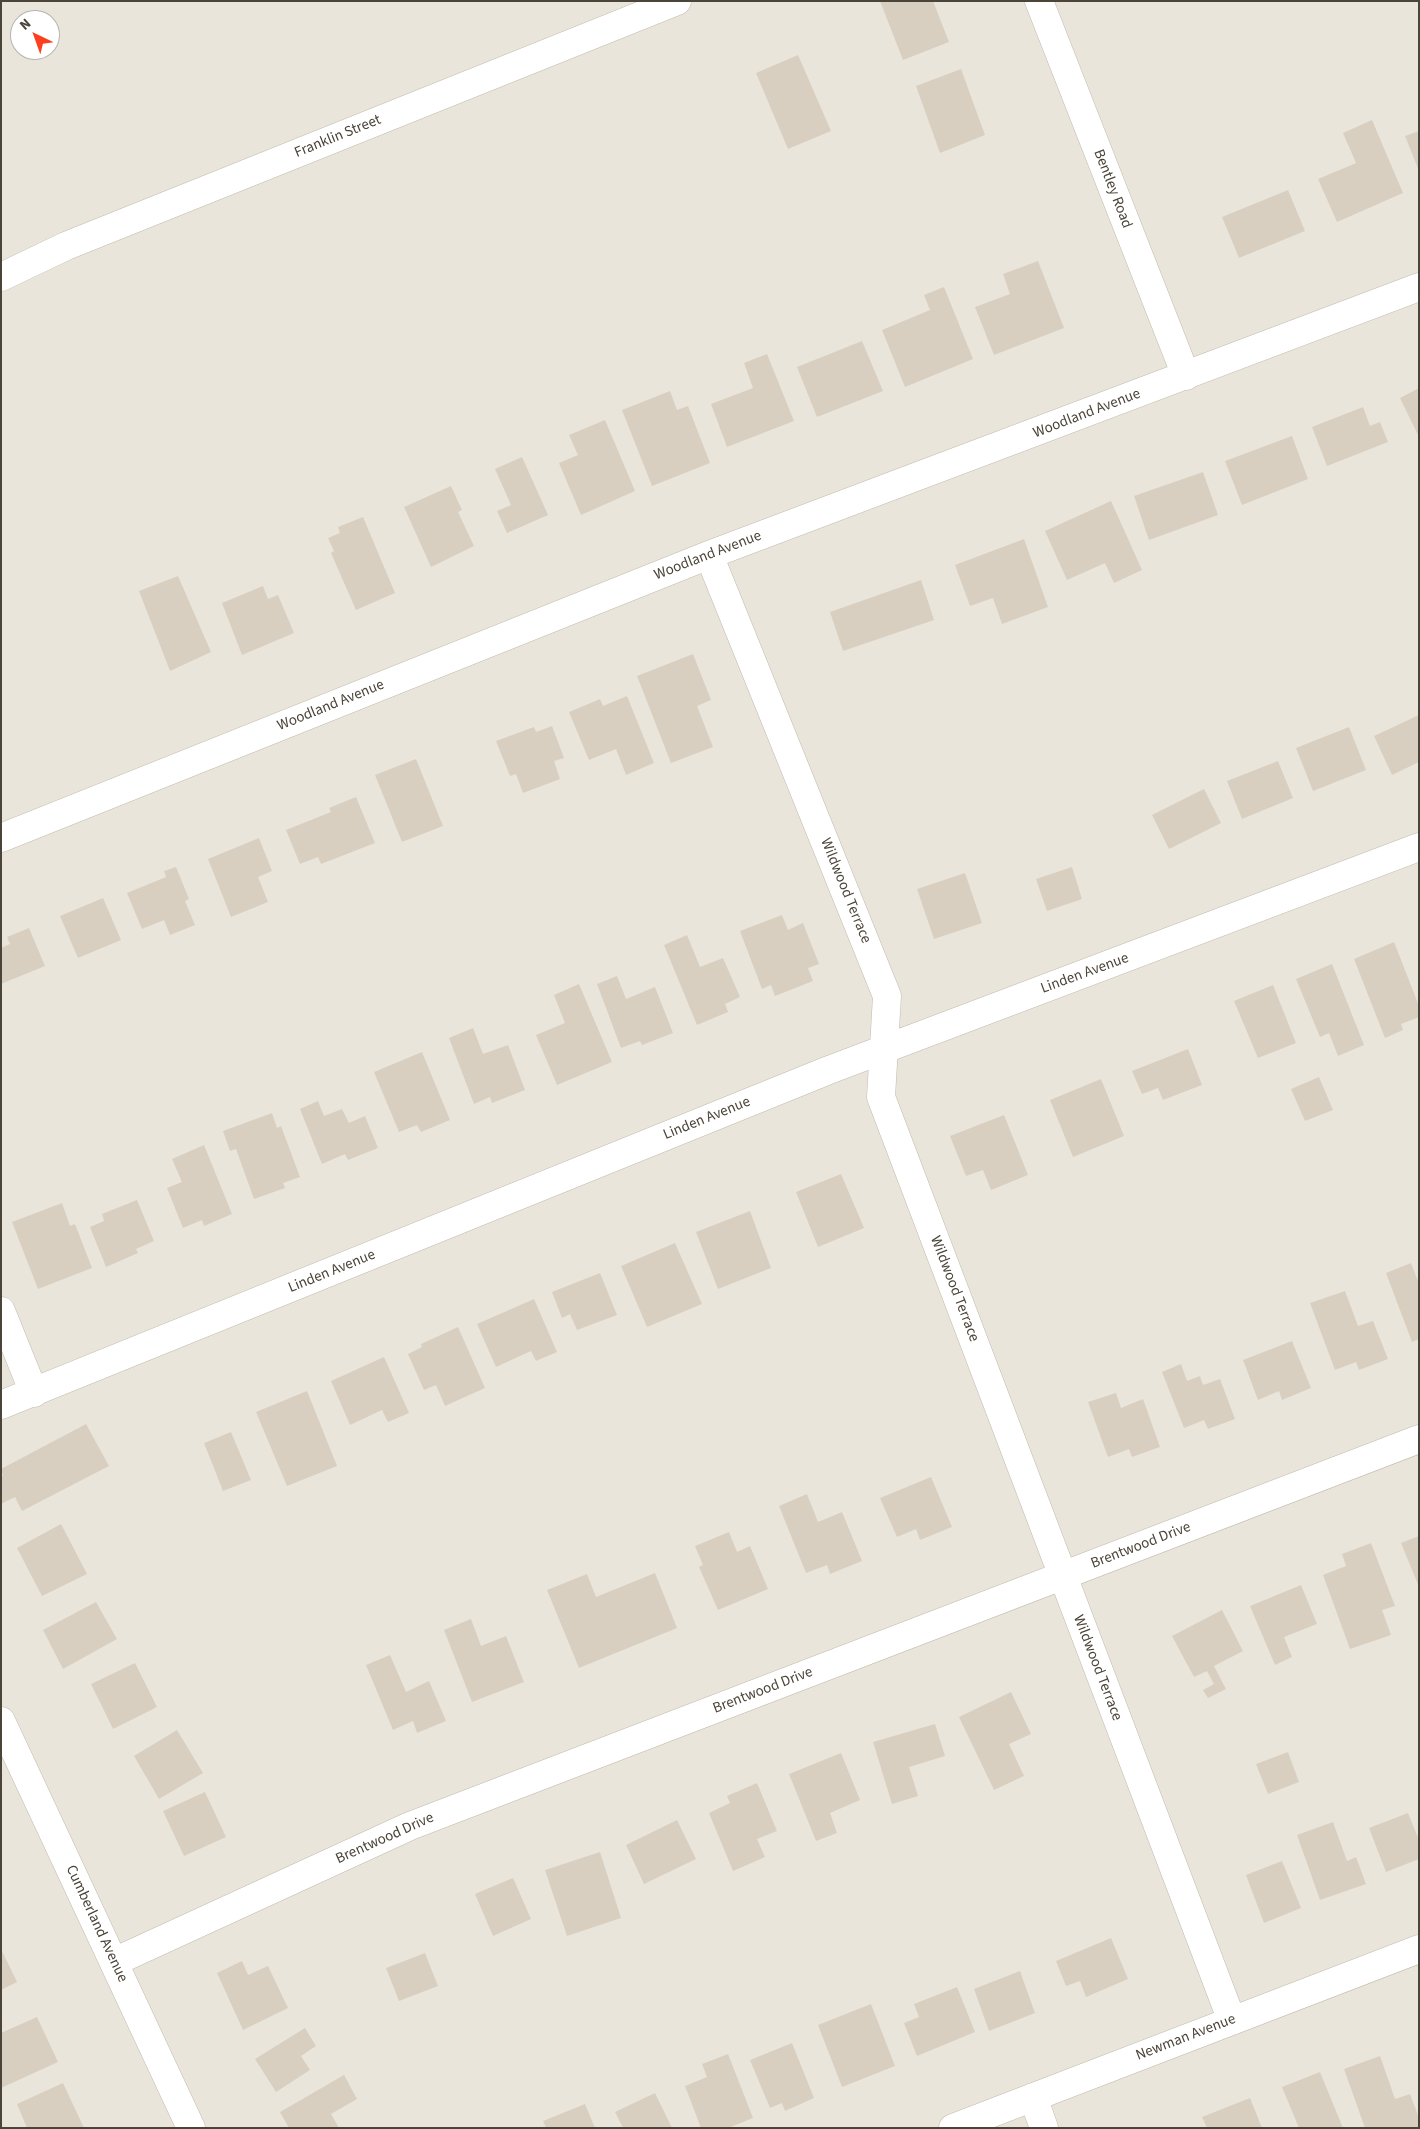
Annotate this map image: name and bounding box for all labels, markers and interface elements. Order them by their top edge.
north arrow [10,10,60,60]
text: N [15,14,36,35]
street label: Franklin Street [292,112,384,162]
street label: Bentley Road [1089,147,1135,231]
street label: Woodland Avenue [1031,385,1143,443]
street label: Woodland Avenue [652,527,764,585]
street label: Woodland Avenue [275,676,387,736]
street label: Wildwood Terrace [816,836,874,946]
street label: Linden Avenue [1039,950,1131,998]
street label: Linden Avenue [661,1093,753,1145]
street label: Wildwood Terrace [926,1233,982,1345]
street label: Linden Avenue [286,1246,378,1298]
street label: Brentwood Drive [1089,1519,1193,1573]
street label: Wildwood Terrace [1069,1612,1125,1724]
street label: Brentwood Drive [711,1664,815,1718]
street label: Brentwood Drive [333,1809,437,1869]
street label: Cumberland Avenue [61,1863,131,1985]
street label: Newman Avenue [1134,2011,1238,2065]

